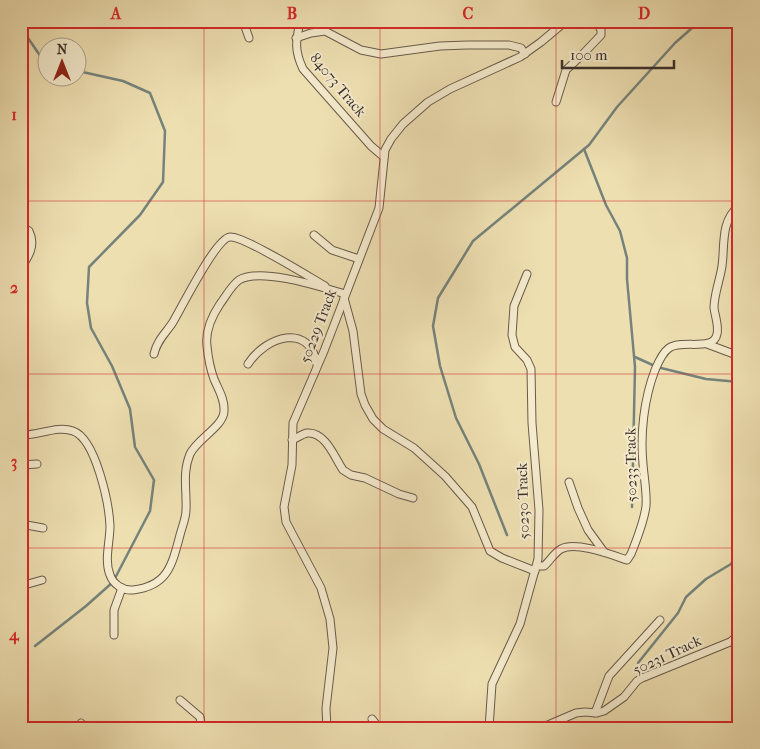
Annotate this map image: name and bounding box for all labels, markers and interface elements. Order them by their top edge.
text: A [110,4,122,23]
text: B [287,4,297,23]
text: C [463,4,474,23]
text: D [638,4,650,23]
north arrow [38,38,88,88]
scale bar [562,38,675,70]
text: N [57,41,68,58]
text: 100 m [570,46,608,64]
street label: 84073 Track [306,49,370,121]
text: 1 [11,105,17,124]
text: 2 [10,278,18,297]
street label: 50229 Track [296,286,340,366]
street label: 50233 Track [621,427,641,502]
text: 3 [11,452,17,472]
street label: 50230 Track [513,462,533,540]
text: 4 [8,625,20,645]
street label: 50231 Track [630,631,705,679]

